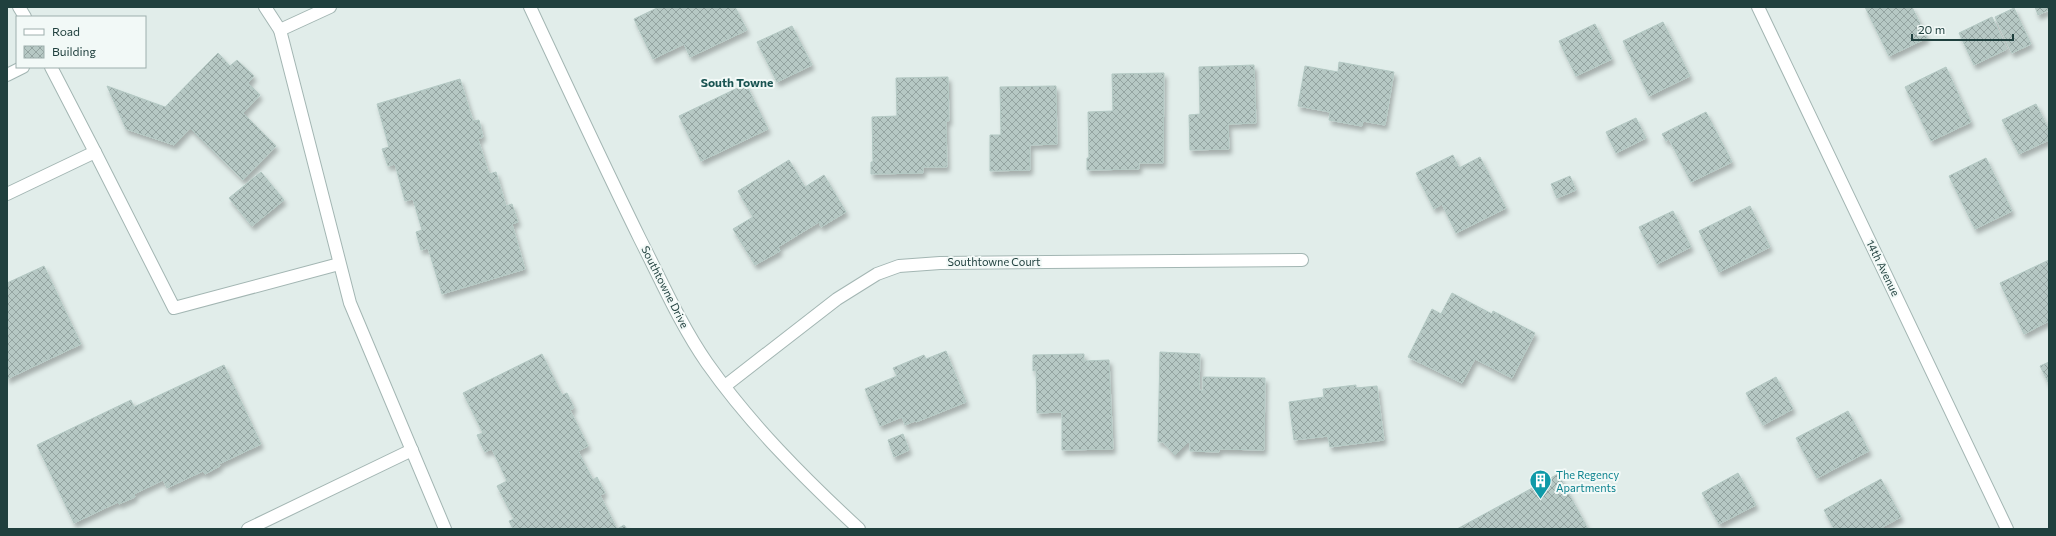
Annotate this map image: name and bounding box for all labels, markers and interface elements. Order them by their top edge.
legend [16,16,146,68]
scale bar [1912,16,2013,42]
text: 20 m [1918,22,1945,36]
text: Road [52,24,80,38]
text: Building [52,44,96,58]
district label: South Towne [701,75,773,89]
street label: 14th Avenue [1864,238,1903,298]
street label: Southtowne Drive [639,244,692,330]
street label: Southtowne Court [948,255,1041,268]
building icon: The Regency Apartments [1527,468,1553,501]
place label: The Regency Apartments [1556,468,1619,494]

